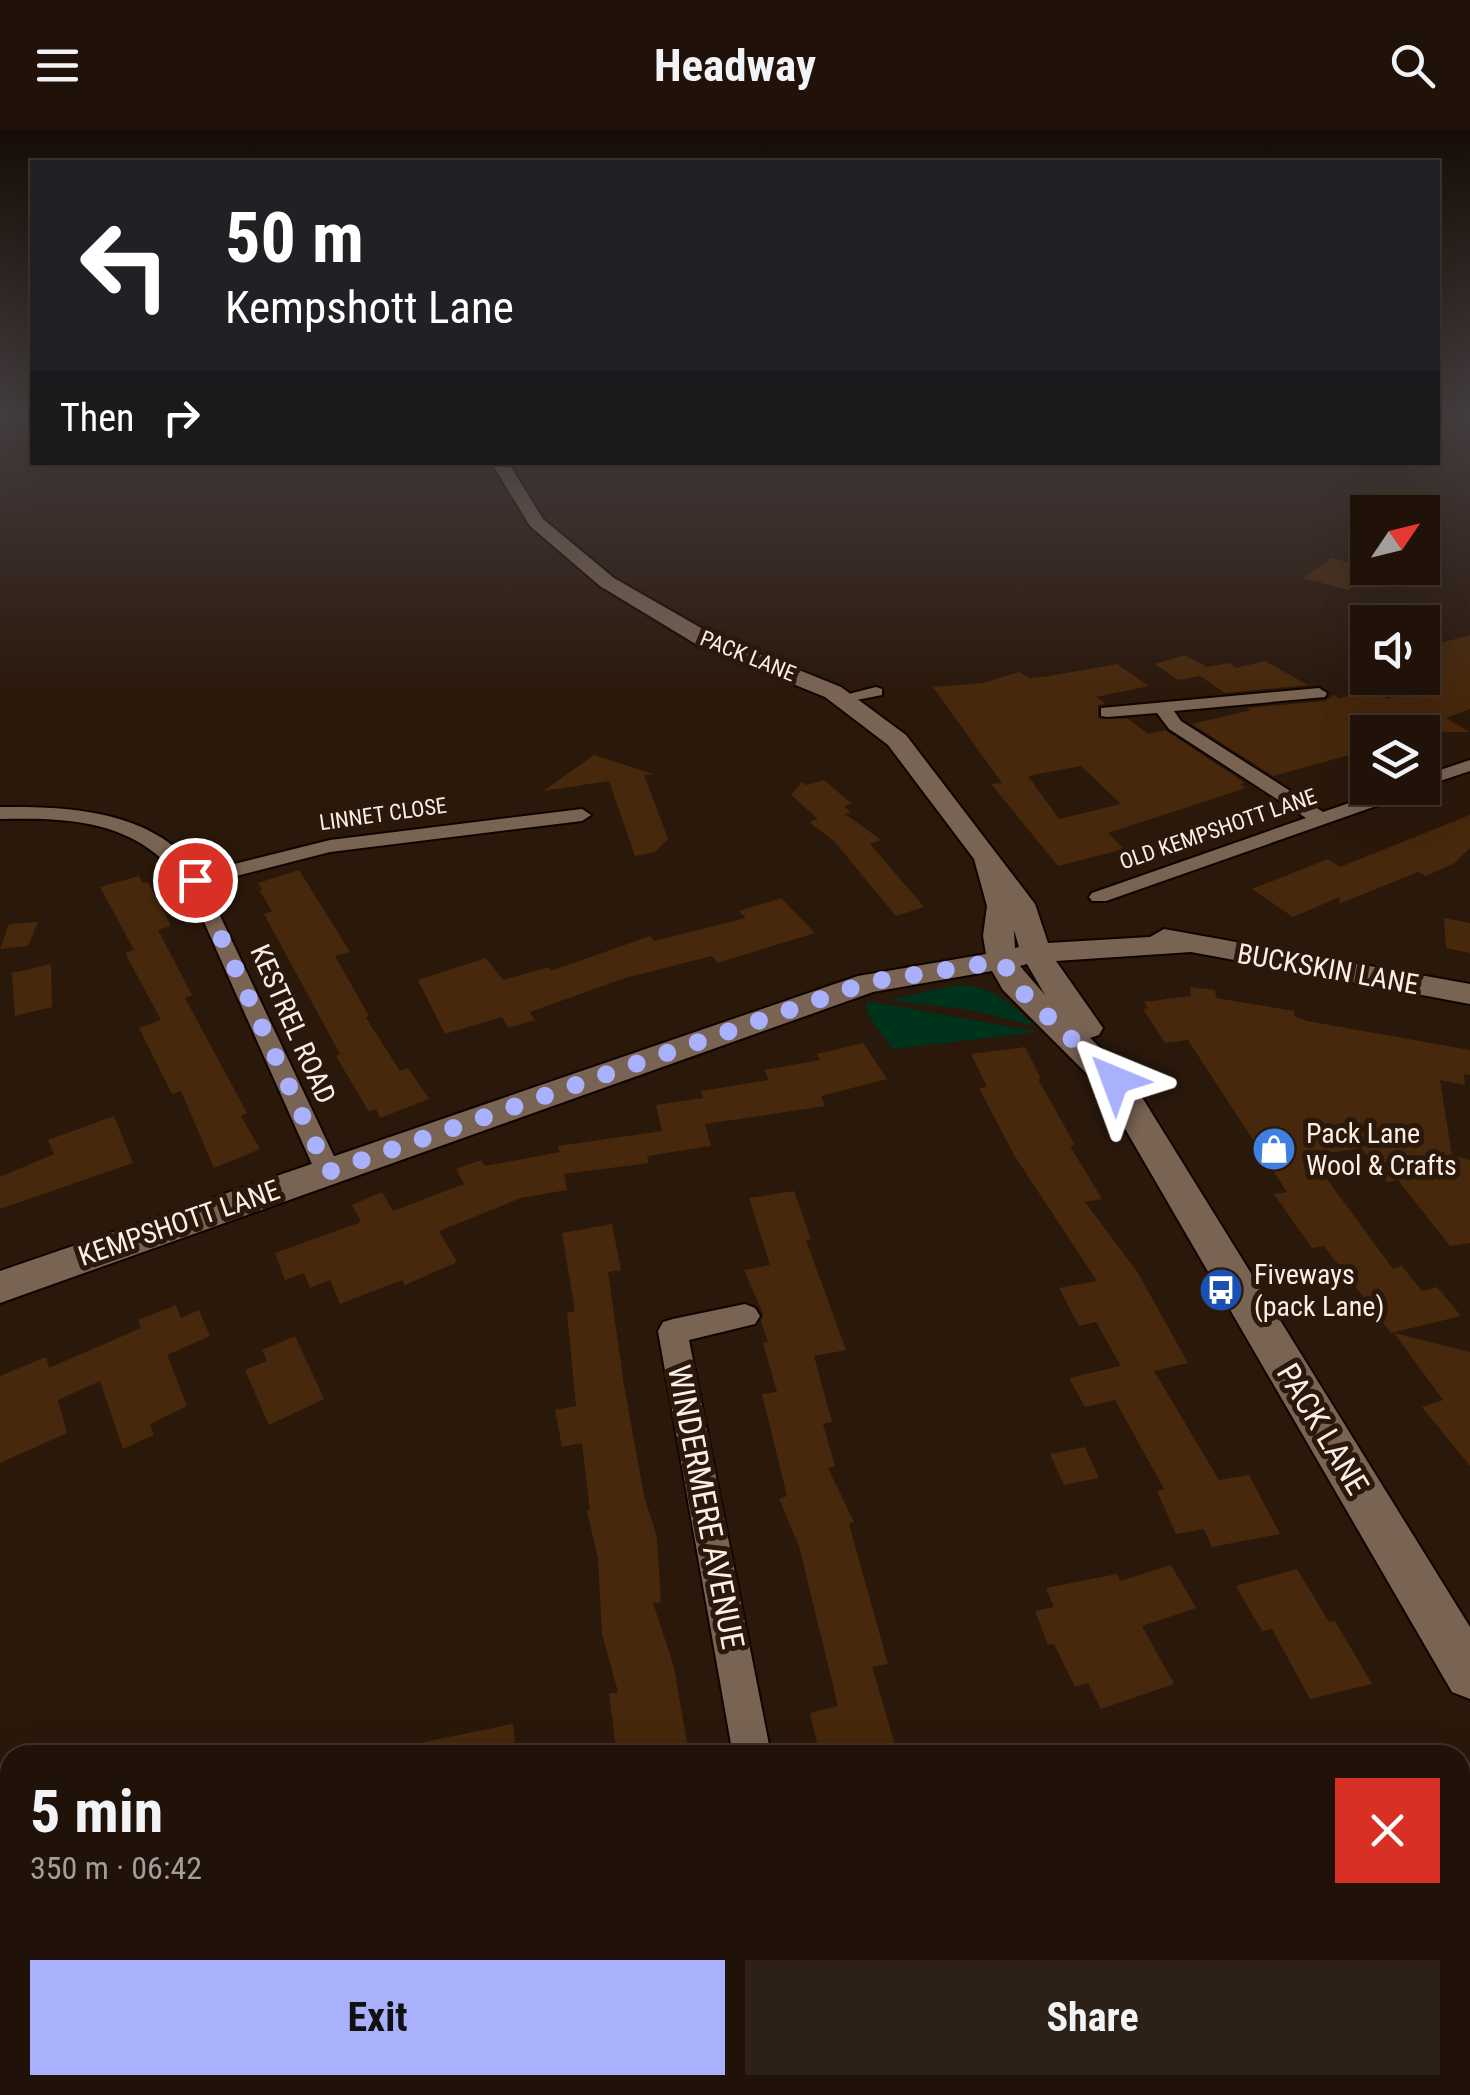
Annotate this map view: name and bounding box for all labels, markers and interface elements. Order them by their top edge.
icon: menu [30,38,85,93]
icon: search [1385,38,1440,93]
text: Headway [654,39,816,92]
text: 50 m [225,197,364,279]
icon: left [60,200,190,330]
text: Kempshott Lane [225,281,514,334]
icon: right [154,390,209,445]
text: Then [60,396,134,440]
north arrow [1350,495,1440,585]
map controls [1350,495,1440,805]
button: sound [1350,605,1440,695]
street label: PACK LANE [697,626,799,686]
button: layers [1350,715,1440,805]
street label: OLD KEMPSHOTT LANE [1116,784,1320,874]
street label: LINNET CLOSE [318,793,448,835]
pin [153,838,238,923]
icon: arrive [168,853,223,908]
street label: BUCKSKIN LANE [1235,937,1421,1001]
street label: KESTREL ROAD [243,939,343,1109]
position arrow [1063,1028,1167,1132]
place label: Pack Lane Wool & Crafts [1306,1117,1457,1182]
shop icon: Pack Lane Wool & Crafts [1251,1126,1297,1172]
street label: KEMPSHOTT LANE [74,1173,284,1273]
place label: Fiveways (pack Lane) [1254,1258,1384,1323]
bus stop icon: Fiveways (pack Lane) [1198,1267,1244,1313]
street label: PACK LANE [1269,1356,1377,1502]
street label: WINDERMERE AVENUE [660,1362,752,1652]
text: 5 min [30,1776,163,1847]
button: close [1335,1778,1440,1883]
text: 350 m · 06:42 [30,1849,202,1887]
button: Exit [30,1960,725,2075]
button: Share [745,1960,1440,2075]

